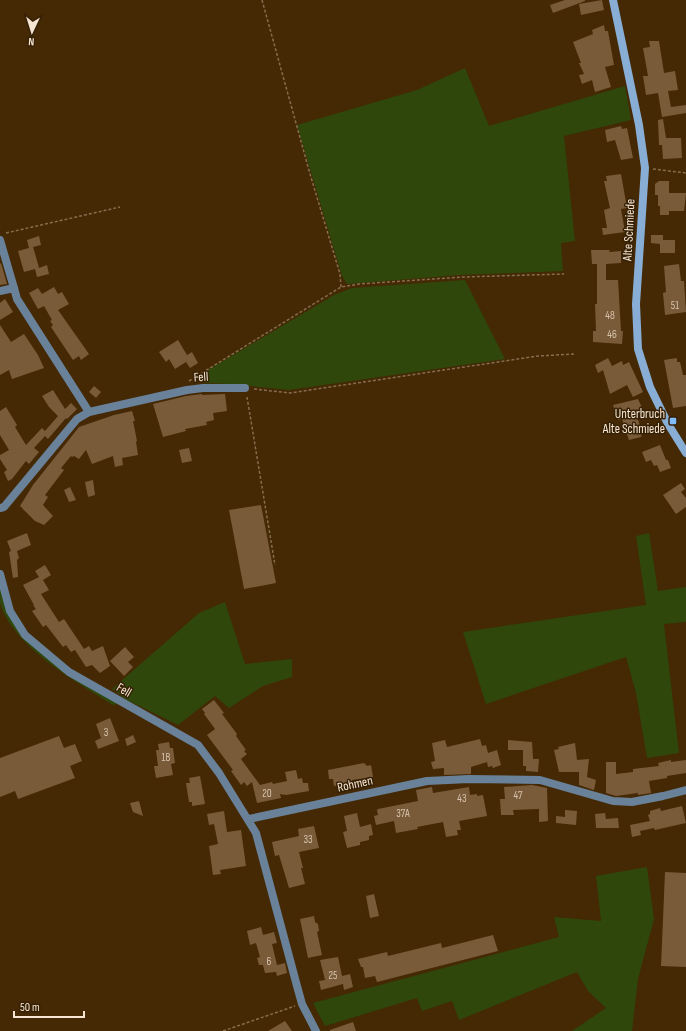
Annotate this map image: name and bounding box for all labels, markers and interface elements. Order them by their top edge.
north arrow [12,12,52,52]
text: N [28,35,35,48]
street label: Alte Schmiede [619,198,639,263]
house number: 51 [671,299,679,312]
house number: 48 [605,309,615,322]
house number: 46 [607,328,617,341]
street label: Fell [193,369,209,385]
place label: Unterbruch Alte Schmiede [602,406,665,437]
marker: Unterbruch Alte Schmiede [668,416,678,426]
street label: Fell [114,679,134,701]
house number: 3 [104,726,109,739]
house number: 1B [162,751,171,764]
street label: Rohmen [336,772,374,796]
house number: 20 [262,787,272,800]
house number: 47 [514,789,523,802]
house number: 43 [457,792,467,805]
house number: 37A [396,807,410,820]
house number: 33 [303,833,313,846]
house number: 6 [267,955,272,968]
house number: 25 [329,969,337,982]
scale bar [14,993,84,1019]
text: 50 m [20,1000,40,1015]

